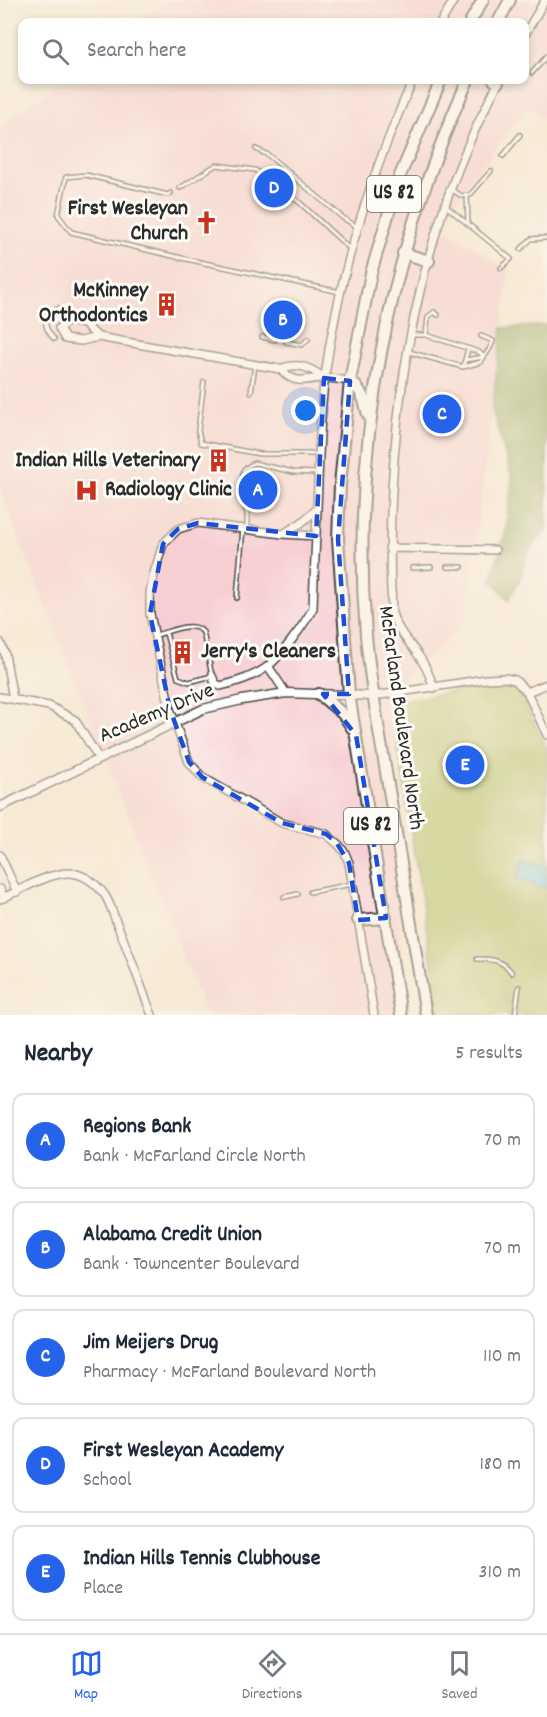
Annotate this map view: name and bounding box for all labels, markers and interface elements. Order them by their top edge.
search box [18,18,529,84]
icon: search [39,35,72,68]
text: Search here [87,36,186,67]
pin: D [254,166,294,210]
road number: US 82 [367,176,421,212]
place label: First Wesleyan Church [68,194,188,250]
church icon: First Wesleyan Church [193,209,219,235]
place label: McKinney Orthodontics [39,276,149,332]
building icon: McKinney Orthodontics [153,291,179,317]
pin: B [264,298,302,342]
pin: C [422,392,462,436]
your location [291,396,320,425]
place label: Indian Hills Veterinary [15,446,201,477]
building icon: Indian Hills Veterinary [205,448,231,474]
pin: A [238,468,278,512]
place label: Radiology Clinic [105,475,232,506]
hospital icon: Radiology Clinic [74,477,100,503]
street label: McFarland Boulevard North [369,604,431,832]
place label: Jerry's Cleaners [201,637,336,668]
building icon: Jerry's Cleaners [170,639,196,665]
street label: Academy Drive [94,676,220,752]
pin: E [446,742,484,788]
road number: US 82 [344,808,398,844]
text: Nearby [24,1036,92,1073]
text: 5 results [455,1040,523,1068]
text: Regions Bank [83,1112,191,1143]
text: A [40,1127,51,1155]
text: 70 m [484,1127,521,1155]
text: Bank · McFarland Circle North [83,1143,306,1171]
text: Alabama Credit Union [83,1220,262,1251]
text: B [41,1235,50,1263]
text: 70 m [484,1235,521,1263]
text: Bank · Towncenter Boulevard [83,1251,300,1279]
text: Jim Meijers Drug [83,1328,218,1359]
text: C [41,1343,50,1371]
text: 110 m [483,1343,521,1371]
text: Pharmacy · McFarland Boulevard North [83,1359,376,1387]
text: First Wesleyan Academy [83,1436,284,1467]
text: D [40,1451,51,1479]
text: 180 m [479,1451,521,1479]
text: School [83,1467,132,1495]
text: Indian Hills Tennis Clubhouse [83,1544,320,1575]
text: E [41,1559,50,1587]
text: 310 m [479,1559,521,1587]
text: Place [83,1575,123,1603]
tab: Map [70,1647,103,1706]
tab: Directions [242,1647,302,1706]
tab: Saved [442,1647,477,1706]

